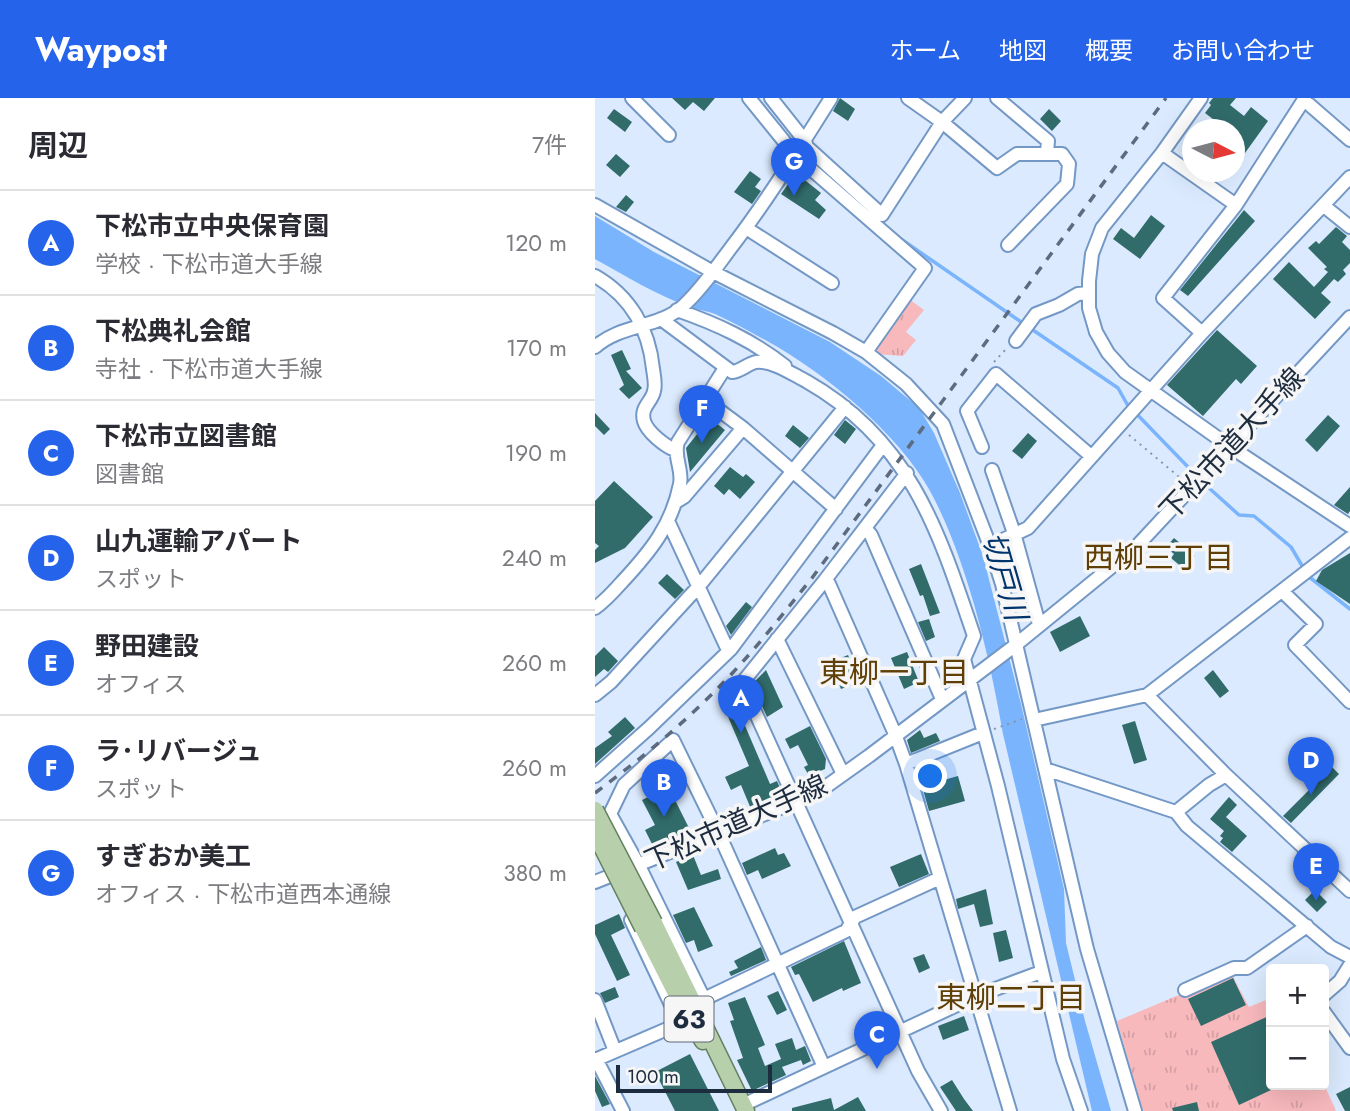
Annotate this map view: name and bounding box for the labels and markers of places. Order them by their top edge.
pin: G [771,138,817,196]
pin: F [679,385,725,443]
pin: A [718,675,764,733]
pin: D [1288,737,1334,795]
pin: B [641,759,687,817]
pin: E [1293,843,1339,901]
pin: C [854,1011,900,1069]

